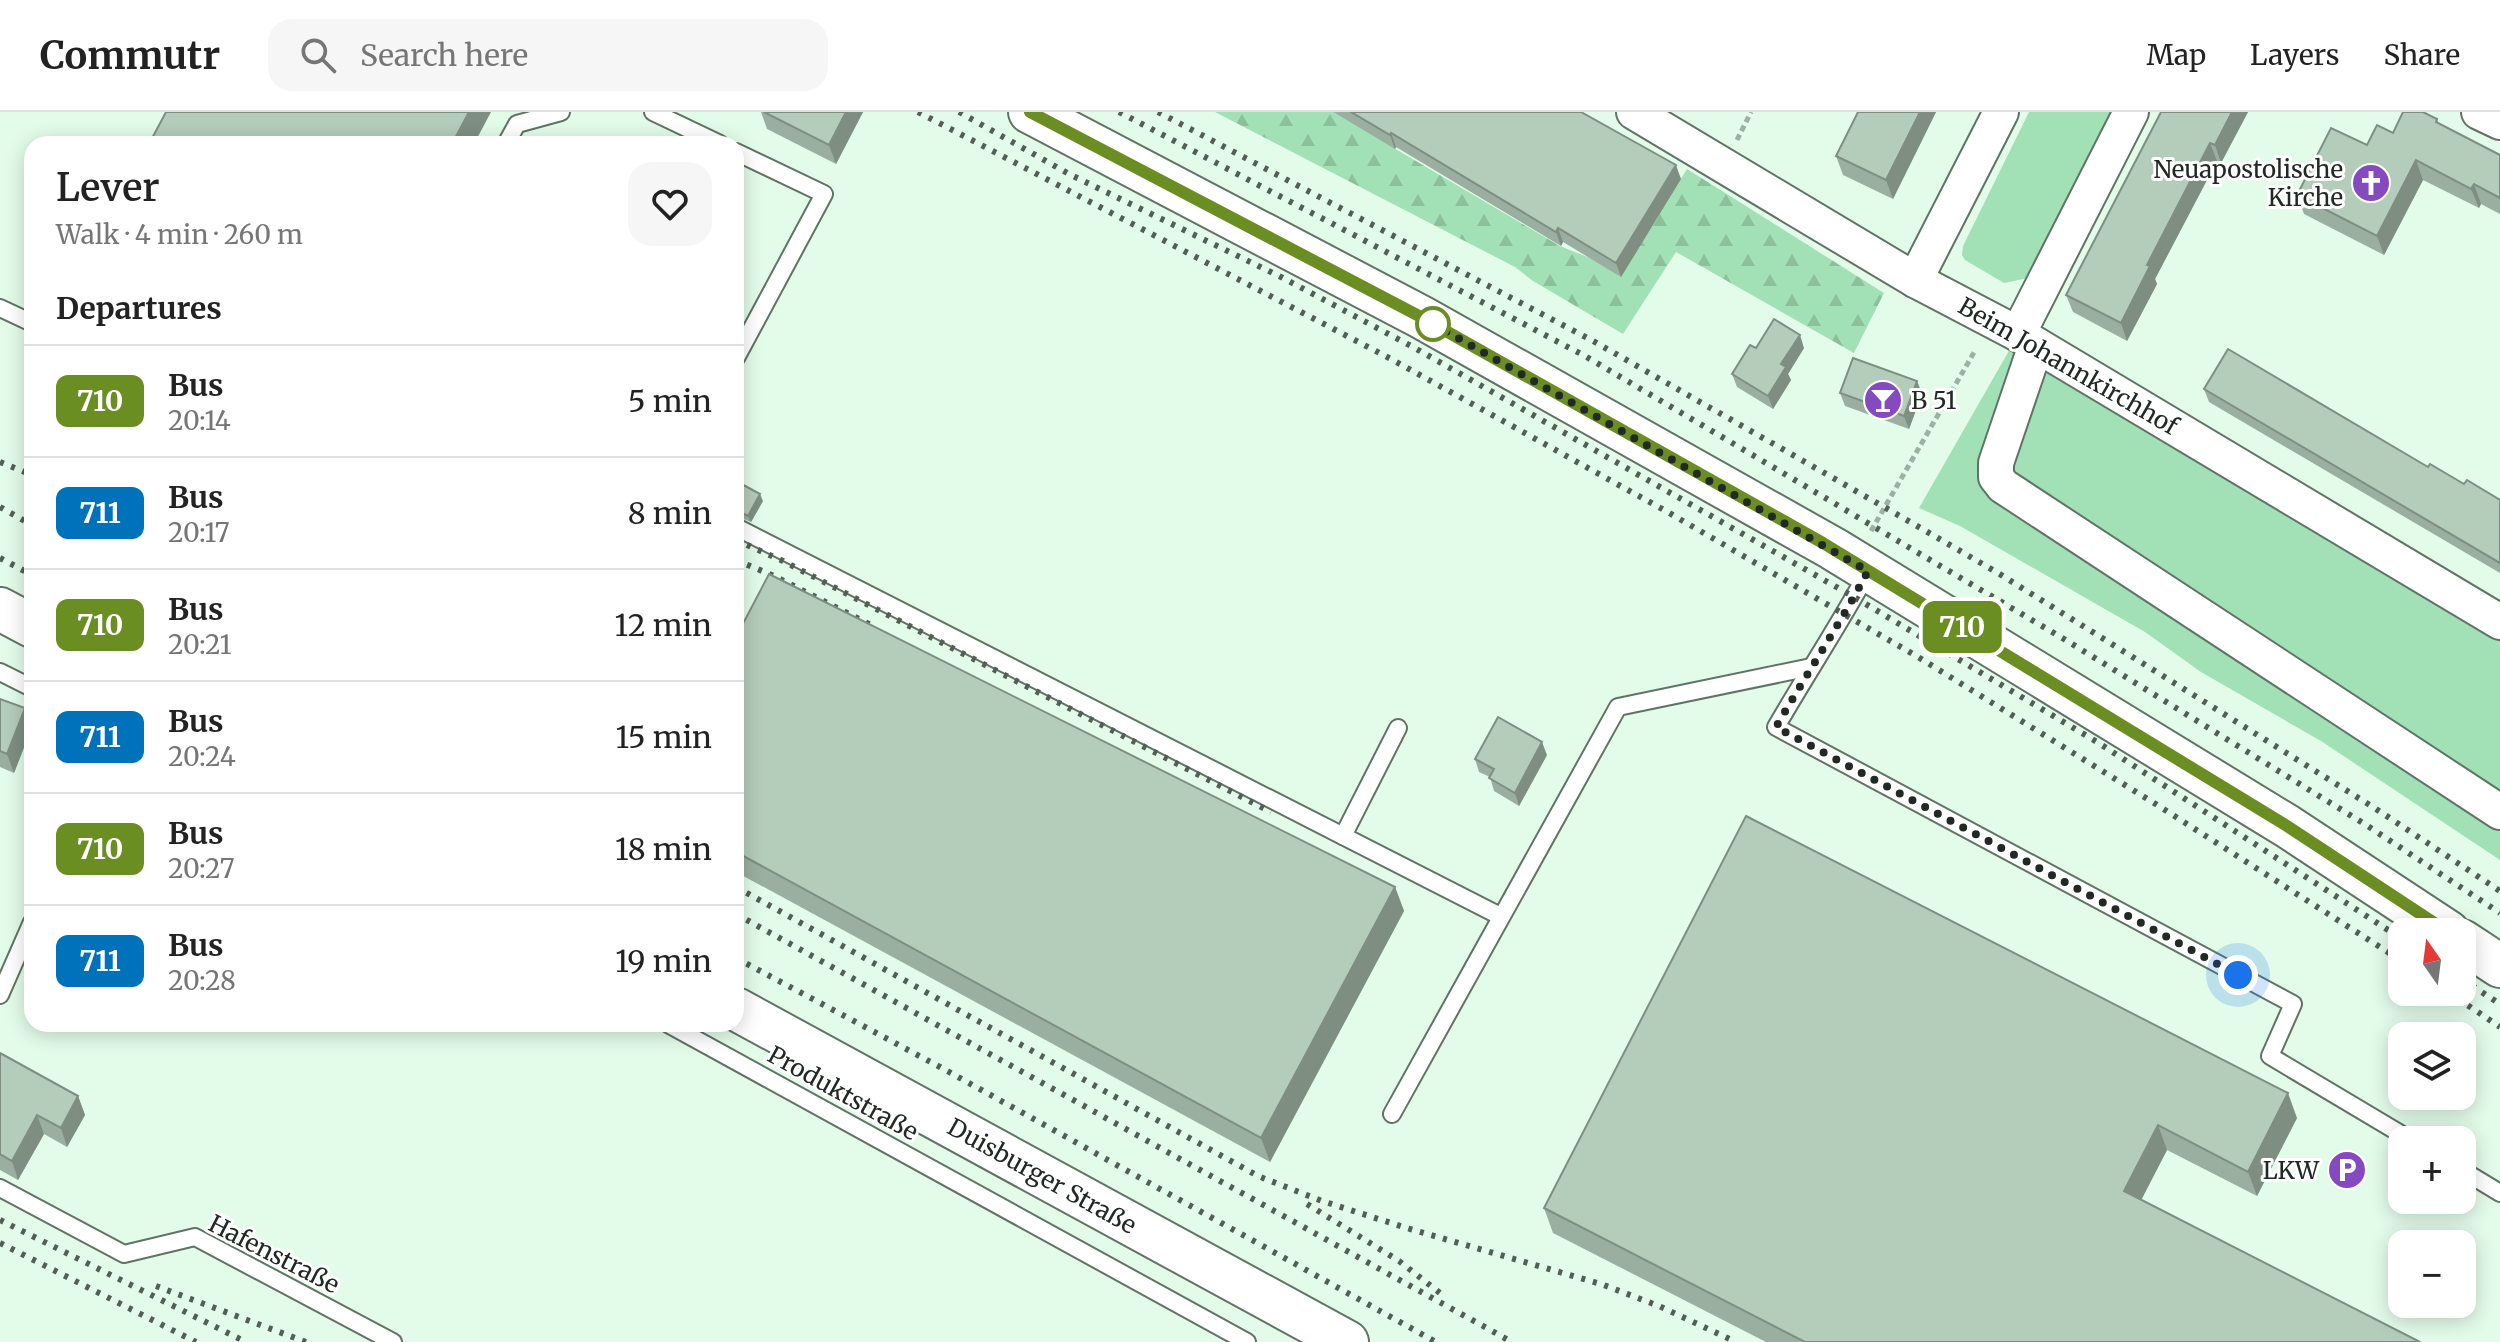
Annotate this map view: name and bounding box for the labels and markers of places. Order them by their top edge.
place label: Neuapostolische Kirche [2153,154,2343,213]
church icon: Neuapostolische Kirche [2350,162,2392,204]
unlabelled marker [1416,307,1450,341]
bar icon: B 51 [1862,379,1904,421]
place label: B 51 [1911,385,1957,416]
parking icon: LKW [2326,1149,2368,1191]
place label: LKW [2263,1155,2320,1186]

